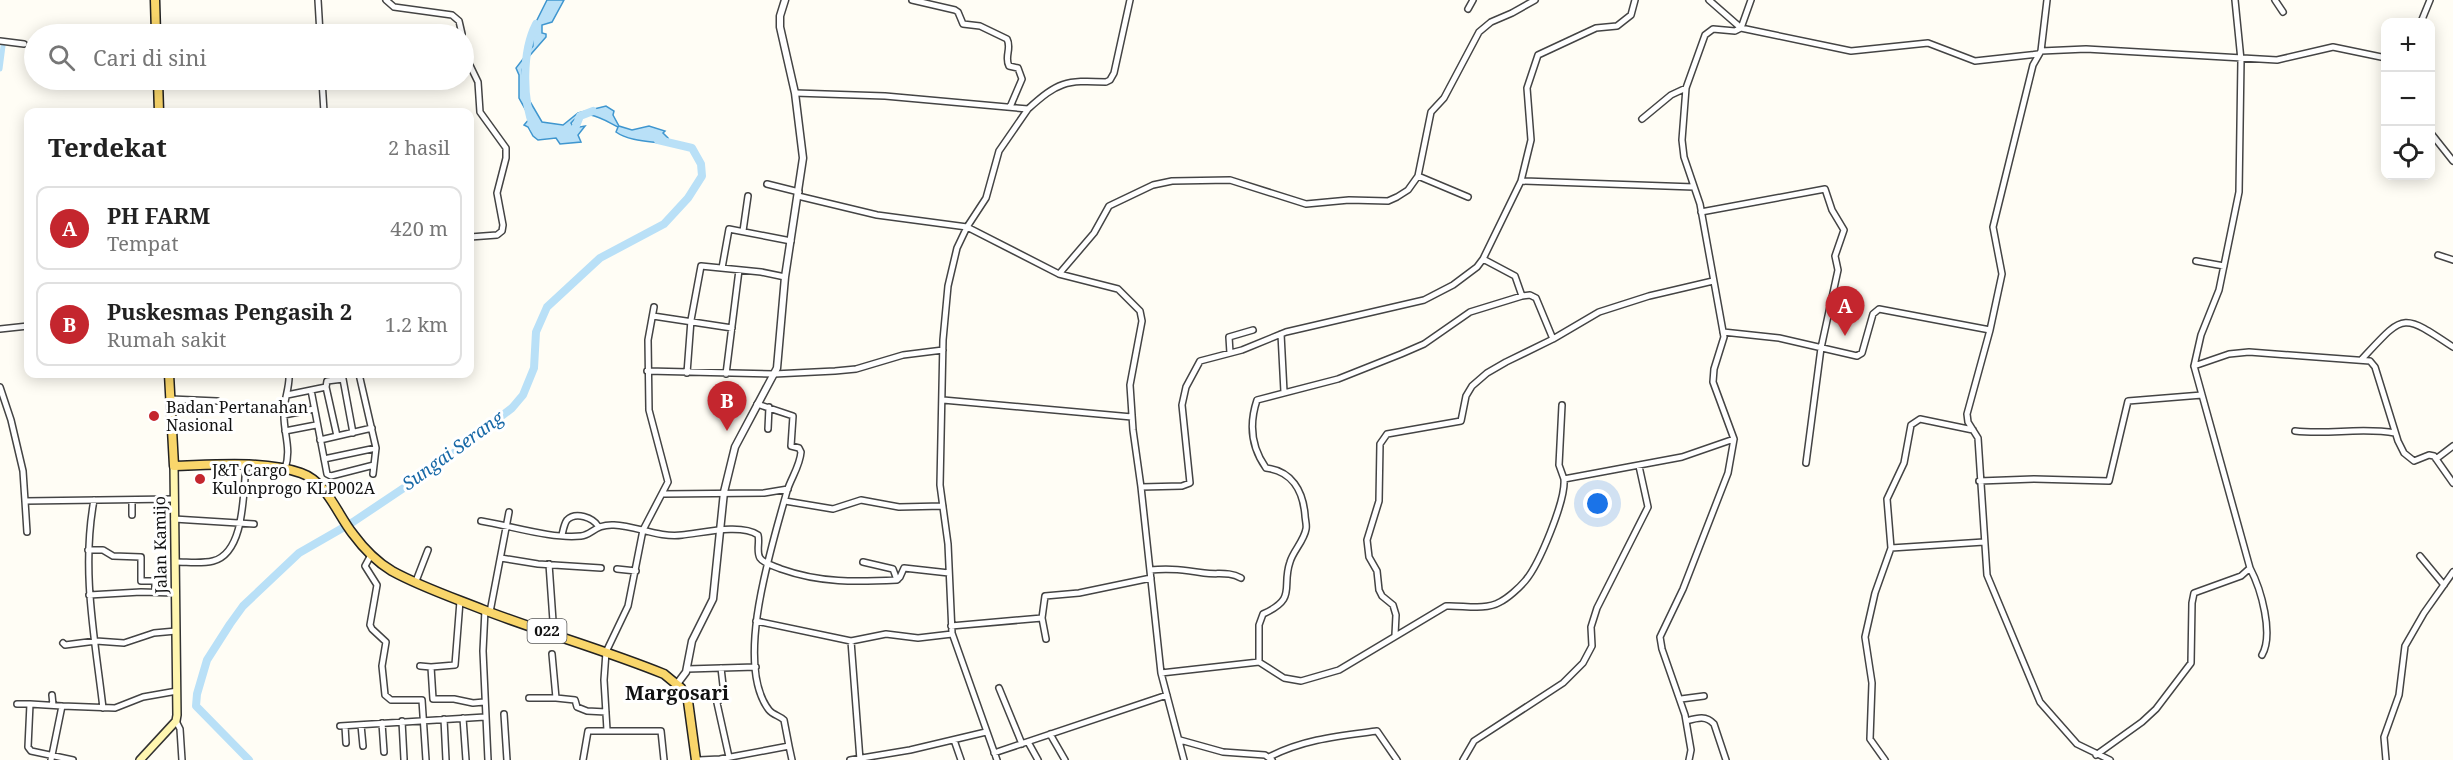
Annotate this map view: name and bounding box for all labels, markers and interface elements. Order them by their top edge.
map controls [2381,18,2435,180]
button: + [2381,18,2435,72]
search box [24,24,474,90]
icon: search [45,41,78,74]
text: Cari di sini [93,42,206,72]
button: − [2381,72,2435,126]
button: locate [2381,126,2435,180]
text: Terdekat [48,129,167,165]
text: 2 hasil [388,134,450,161]
text: PH FARM [107,200,210,230]
text: A [62,215,77,242]
text: 420 m [390,215,448,242]
text: Tempat [107,230,178,257]
pin: A [1826,286,1864,336]
text: Puskesmas Pengasih 2 [107,296,352,326]
text: B [63,311,76,338]
text: 1.2 km [385,311,448,338]
text: Rumah sakit [107,326,226,353]
pin: B [708,382,746,431]
place label: Badan Pertanahan Nasional [166,396,308,436]
water label: Sungai Serang [397,405,509,495]
marker: Badan Pertanahan Nasional [147,409,161,423]
place label: J&T Cargo Kulonprogo KLP002A [211,459,376,499]
marker: J&T Cargo Kulonprogo KLP002A [193,472,207,486]
your location [1583,489,1612,518]
street label: Jalan Kamijo [148,496,172,595]
road number: 022 [528,619,566,643]
district label: Margosari [625,679,729,706]

